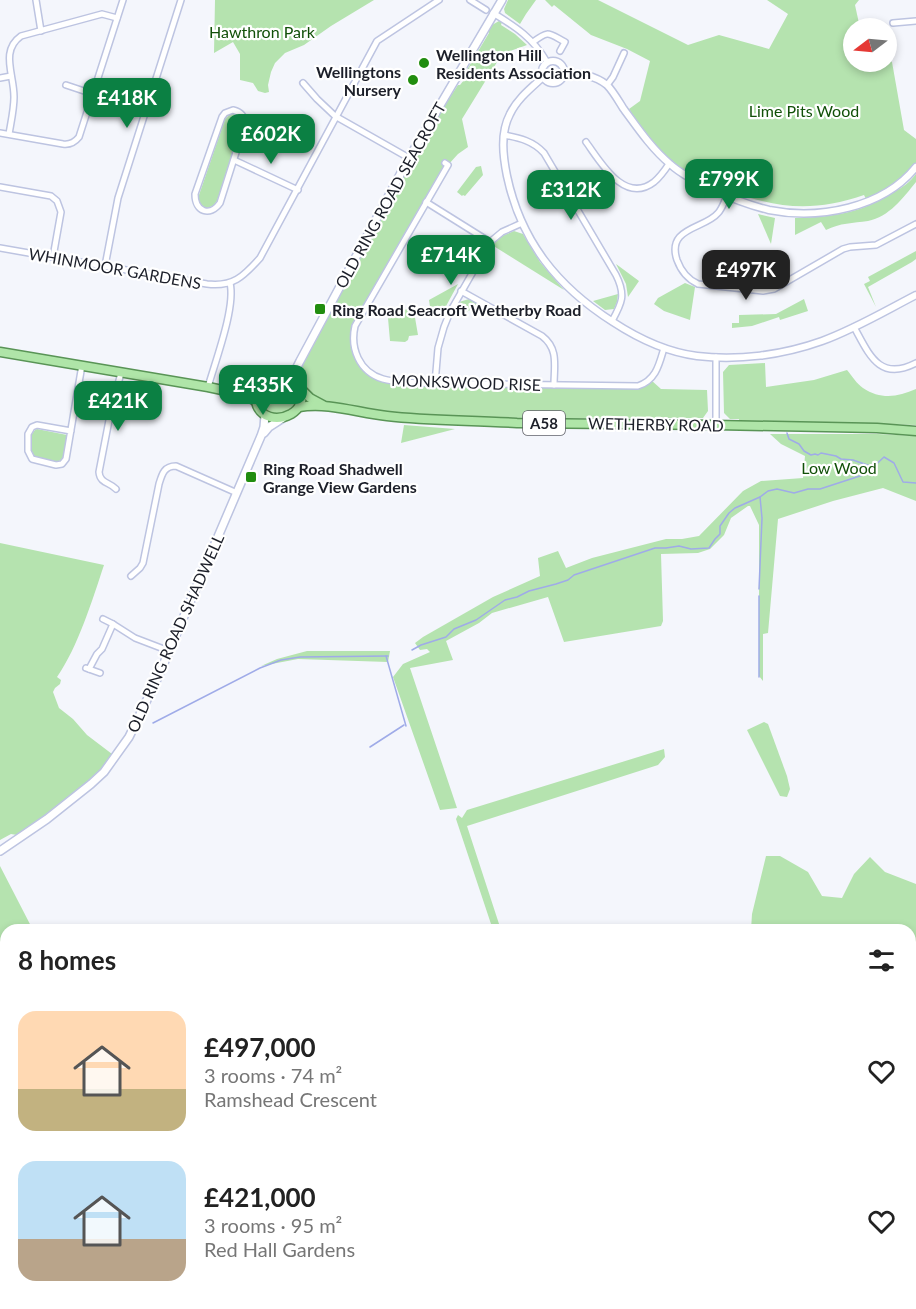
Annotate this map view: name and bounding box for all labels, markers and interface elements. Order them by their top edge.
north arrow [843,18,897,72]
map controls [843,18,897,72]
park label: Hawthron Park [209,22,316,41]
place label: Wellington Hill Residents Association [436,45,591,82]
marker: Wellington Hill Residents Association [417,56,431,70]
place label: Wellingtons Nursery [316,62,402,99]
marker: Wellingtons Nursery [406,73,420,87]
pin: £418K [85,78,169,129]
text: £418K [97,85,157,109]
street label: OLD RING ROAD SEACROFT [331,98,449,291]
park label: Lime Pits Wood [749,101,859,120]
pin: £602K [229,114,313,165]
text: £602K [241,121,301,145]
pin: £799K [687,159,771,210]
text: £799K [699,166,759,190]
pin: £312K [529,170,613,221]
text: £312K [541,177,601,201]
pin: £714K [409,235,493,286]
text: £714K [421,242,481,266]
street label: WHINMOOR GARDENS [27,243,203,293]
pin: £497K [704,250,788,301]
text: £497K [716,257,776,281]
place label: Ring Road Seacroft Wetherby Road [332,300,581,319]
marker: Ring Road Seacroft Wetherby Road [313,302,327,316]
pin: £435K [221,365,305,416]
street label: MONKSWOOD RISE [391,370,541,394]
text: £435K [233,372,293,396]
pin: £421K [76,381,160,432]
text: £421K [88,388,148,412]
road number: A58 [523,411,565,435]
street label: WETHERBY ROAD [588,413,724,435]
park label: Low Wood [801,458,877,477]
place label: Ring Road Shadwell Grange View Gardens [263,459,417,496]
marker: Ring Road Shadwell Grange View Gardens [244,470,258,484]
street label: OLD RING ROAD SHADWELL [123,531,227,735]
text: 8 homes [18,944,116,976]
icon: filters [865,944,898,977]
text: £497,000 [204,1031,316,1063]
icon: home [66,1035,138,1107]
icon: heart [865,1055,898,1088]
text: 3 rooms · 74 m² [204,1063,342,1087]
text: Ramshead Crescent [204,1087,377,1111]
text: £421,000 [204,1181,316,1213]
icon: home [66,1185,138,1257]
icon: heart [865,1205,898,1238]
text: 3 rooms · 95 m² [204,1213,342,1237]
text: Red Hall Gardens [204,1237,355,1261]

